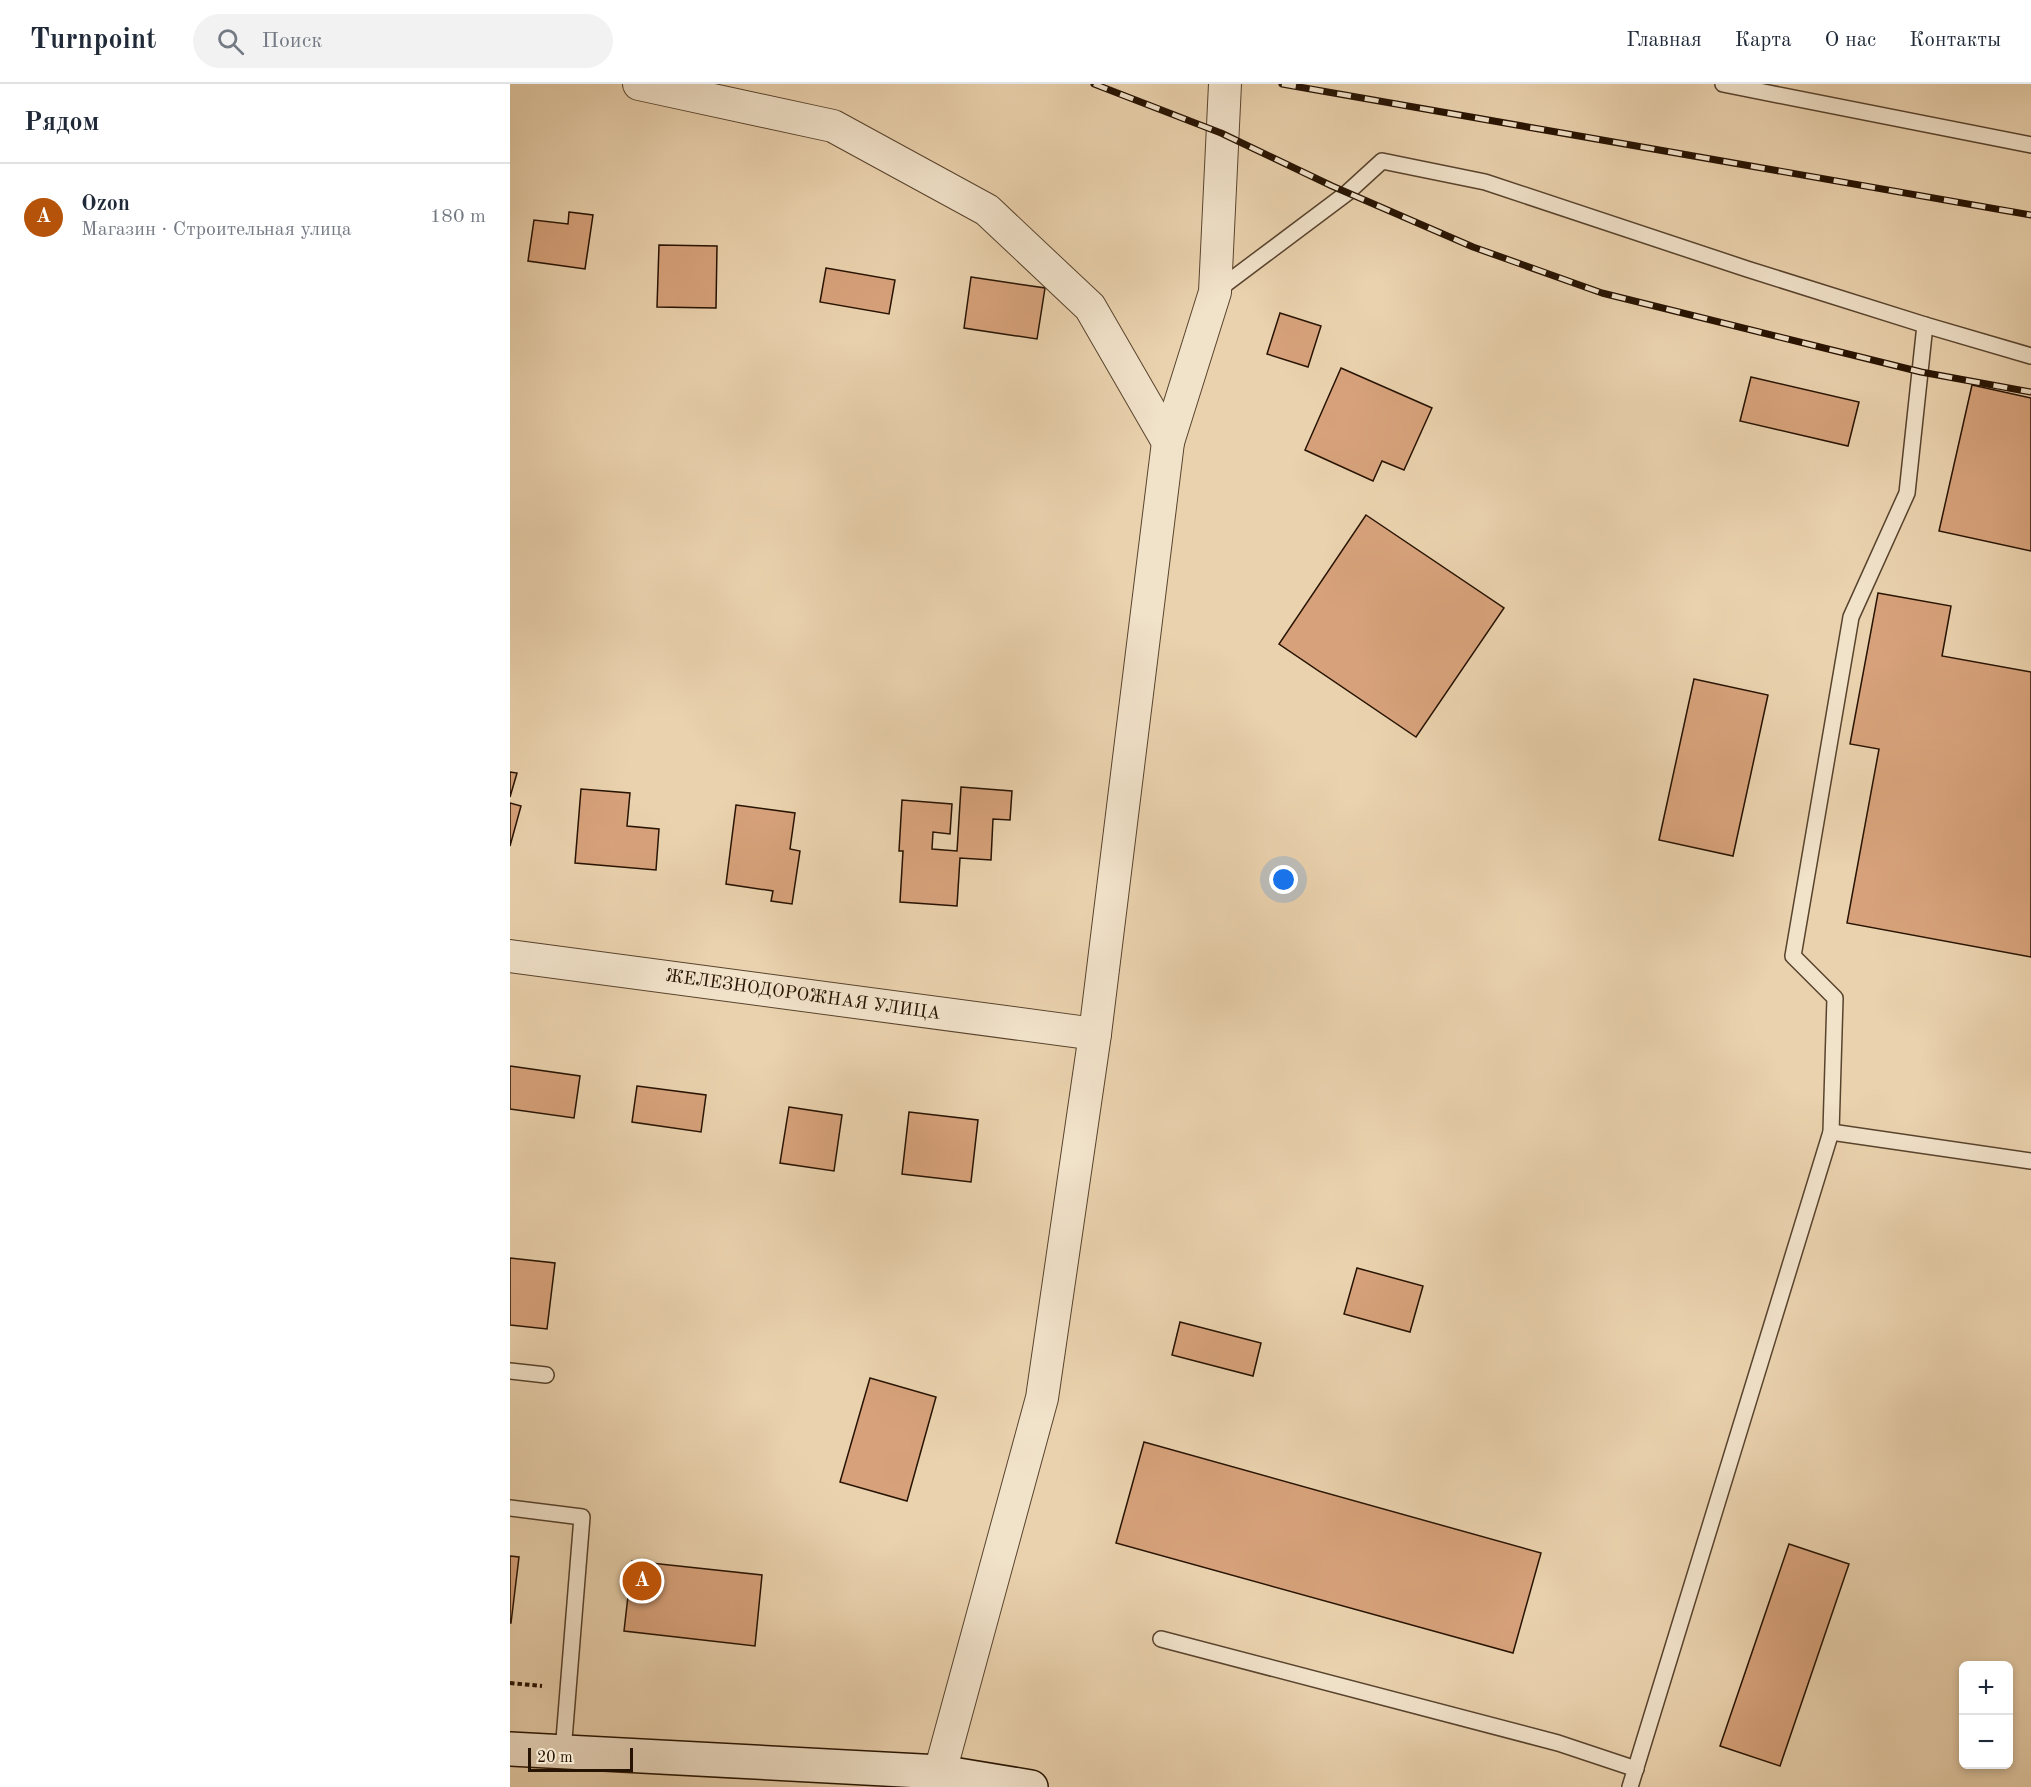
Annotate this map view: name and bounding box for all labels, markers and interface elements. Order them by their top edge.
search box [193,14,613,68]
icon: search [214,25,247,58]
text: Turnpoint [30,27,157,55]
text: Поиск [262,30,322,52]
text: Главная [1626,30,1702,51]
text: Карта [1735,30,1792,51]
text: О нас [1825,30,1876,51]
text: Контакты [1909,30,2001,51]
text: Рядом [24,110,99,136]
text: Ozon [81,193,130,215]
text: A [36,207,51,227]
text: 180 m [430,207,486,227]
text: Магазин · Строительная улица [81,220,352,240]
your location [1269,865,1298,894]
street label: ЖЕЛЕЗНОДОРОЖНАЯ УЛИЦА [664,967,942,1023]
pin: A [622,1558,662,1604]
map controls [1959,1661,2013,1769]
button: + [1959,1661,2013,1715]
button: − [1959,1715,2013,1769]
scale bar [528,1745,633,1772]
text: 20 m [537,1750,573,1766]

